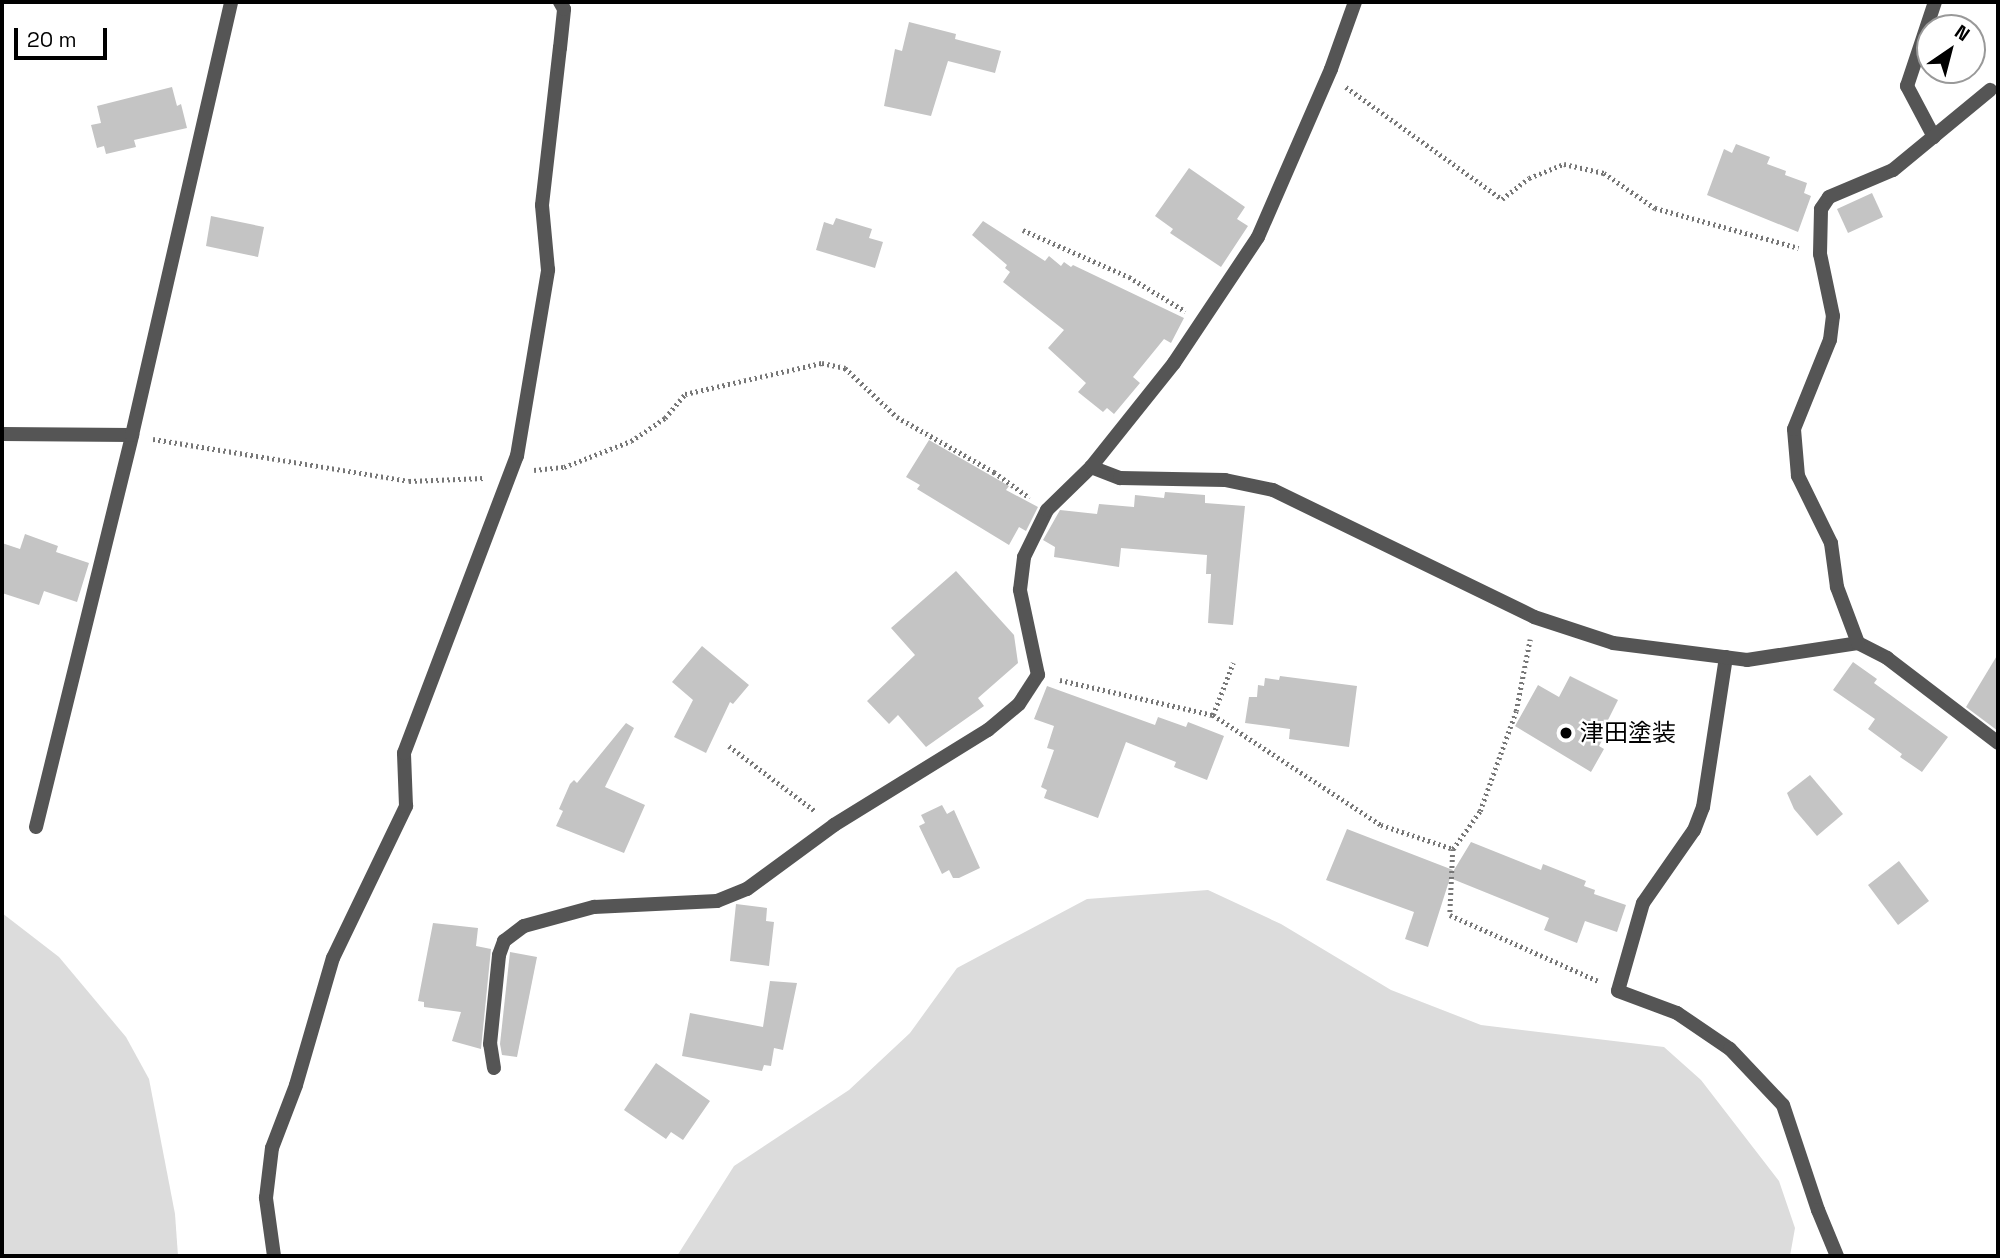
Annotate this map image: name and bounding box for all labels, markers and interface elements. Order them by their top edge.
scale bar [18,14,110,58]
north arrow [1916,14,1986,84]
text: N [1950,19,1975,47]
text: 20 m [27,26,77,53]
place label: 津田塗装 [1580,719,1676,747]
marker: 津田塗装 [1558,725,1574,741]

